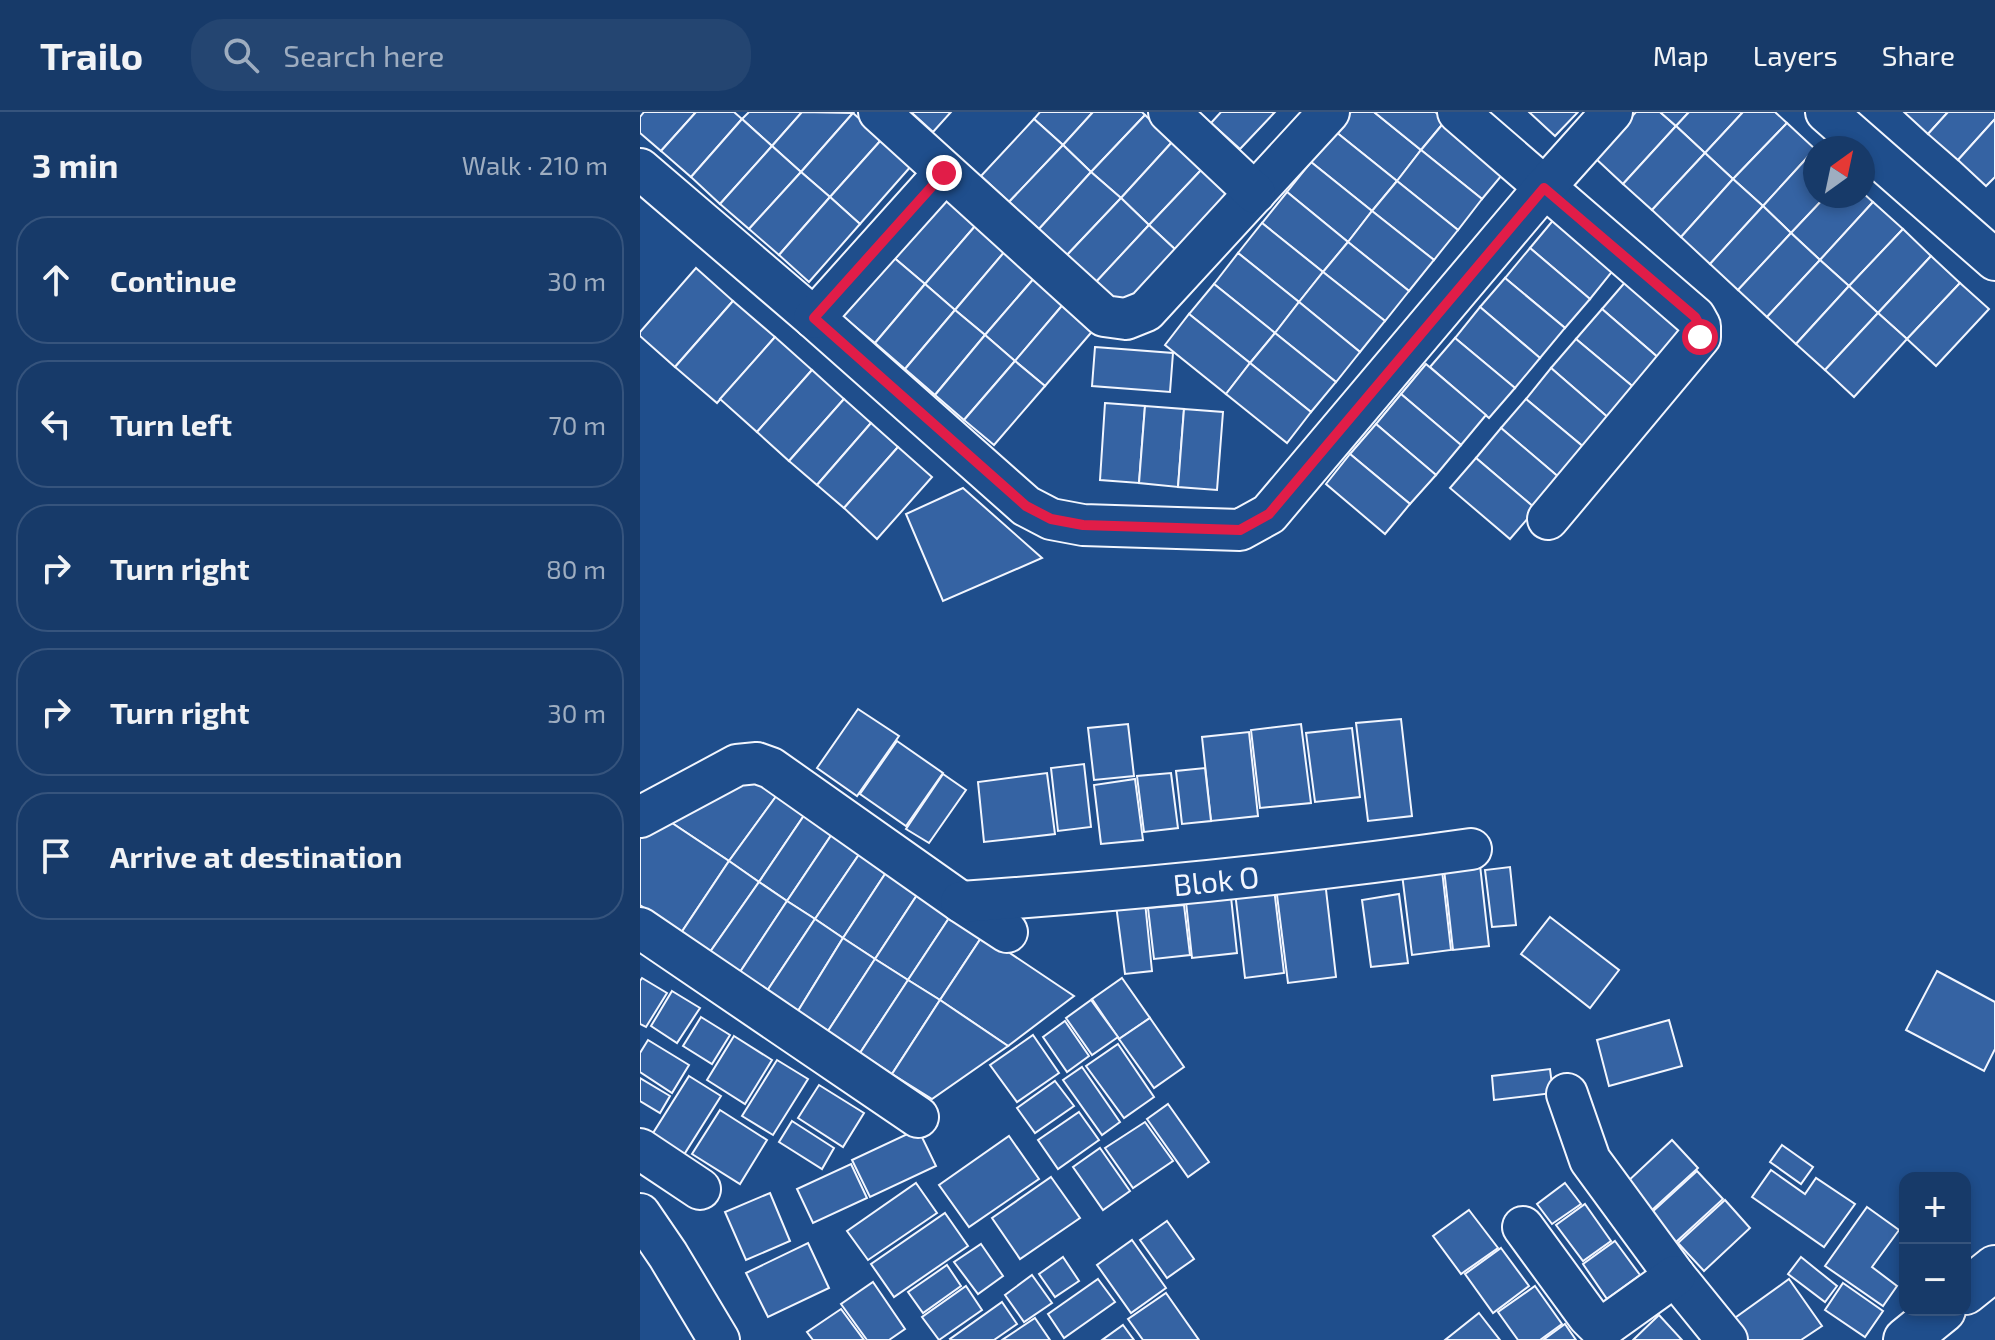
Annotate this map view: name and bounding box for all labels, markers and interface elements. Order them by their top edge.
search box [191,19,751,91]
text: Trailo [40,32,143,78]
icon: search [219,33,263,77]
text: Search here [283,37,444,73]
text: Map [1653,38,1709,72]
text: Layers [1753,38,1838,72]
text: Share [1882,38,1955,72]
north arrow [1803,136,1875,208]
text: 3 min [32,144,118,185]
text: Walk · 210 m [462,149,608,180]
route end [926,155,962,191]
icon: ahead [34,258,78,302]
text: Continue [110,262,237,298]
text: 30 m [547,265,606,296]
route start [1682,319,1718,355]
icon: left [34,402,78,446]
text: Turn left [110,406,232,442]
text: 70 m [548,409,606,440]
icon: right [34,546,78,590]
text: Turn right [110,550,250,586]
text: 80 m [546,553,606,584]
icon: right [34,690,78,734]
text: Turn right [110,694,250,730]
text: 30 m [547,697,606,728]
icon: arrive [34,834,78,878]
text: Arrive at destination [110,838,402,874]
street label: Blok O [1171,858,1261,902]
map controls [1899,1172,1971,1316]
button: + [1899,1172,1971,1244]
button: − [1899,1244,1971,1316]

